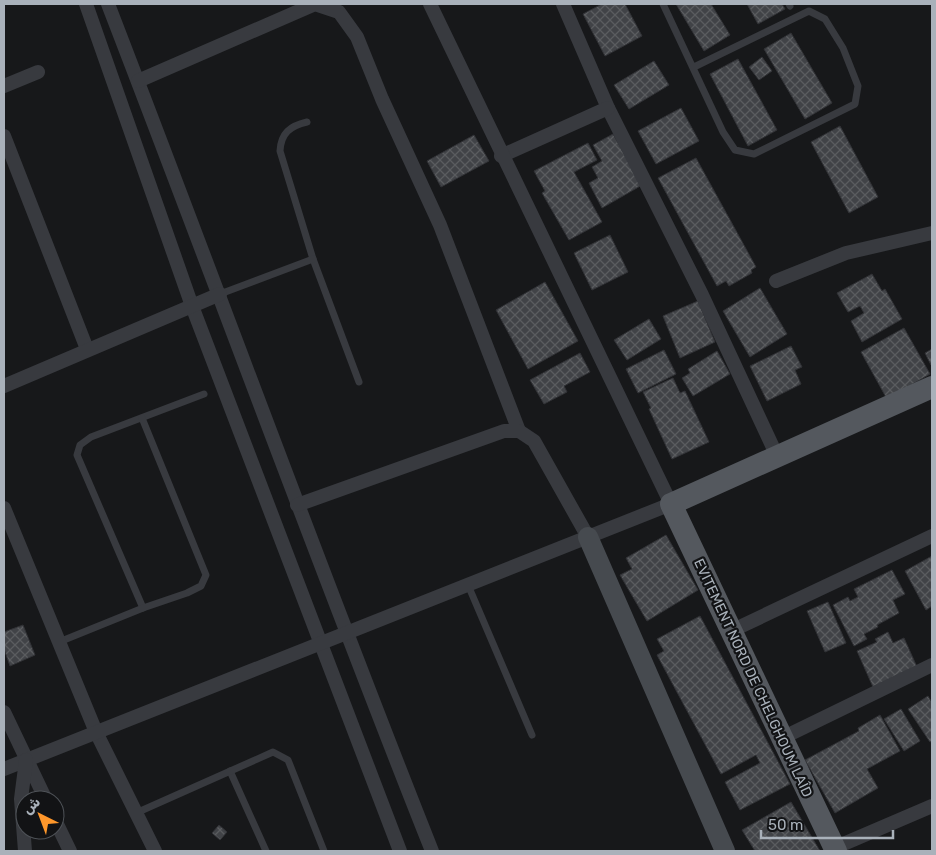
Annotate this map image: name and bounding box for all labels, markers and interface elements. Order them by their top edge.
street label: EVITEMENT NORD DE CHELGHOUM LAÎD [690,556,817,800]
north arrow [15,790,65,840]
text: ش [19,793,44,818]
scale bar [761,808,894,840]
text: 50 m [768,816,803,834]

